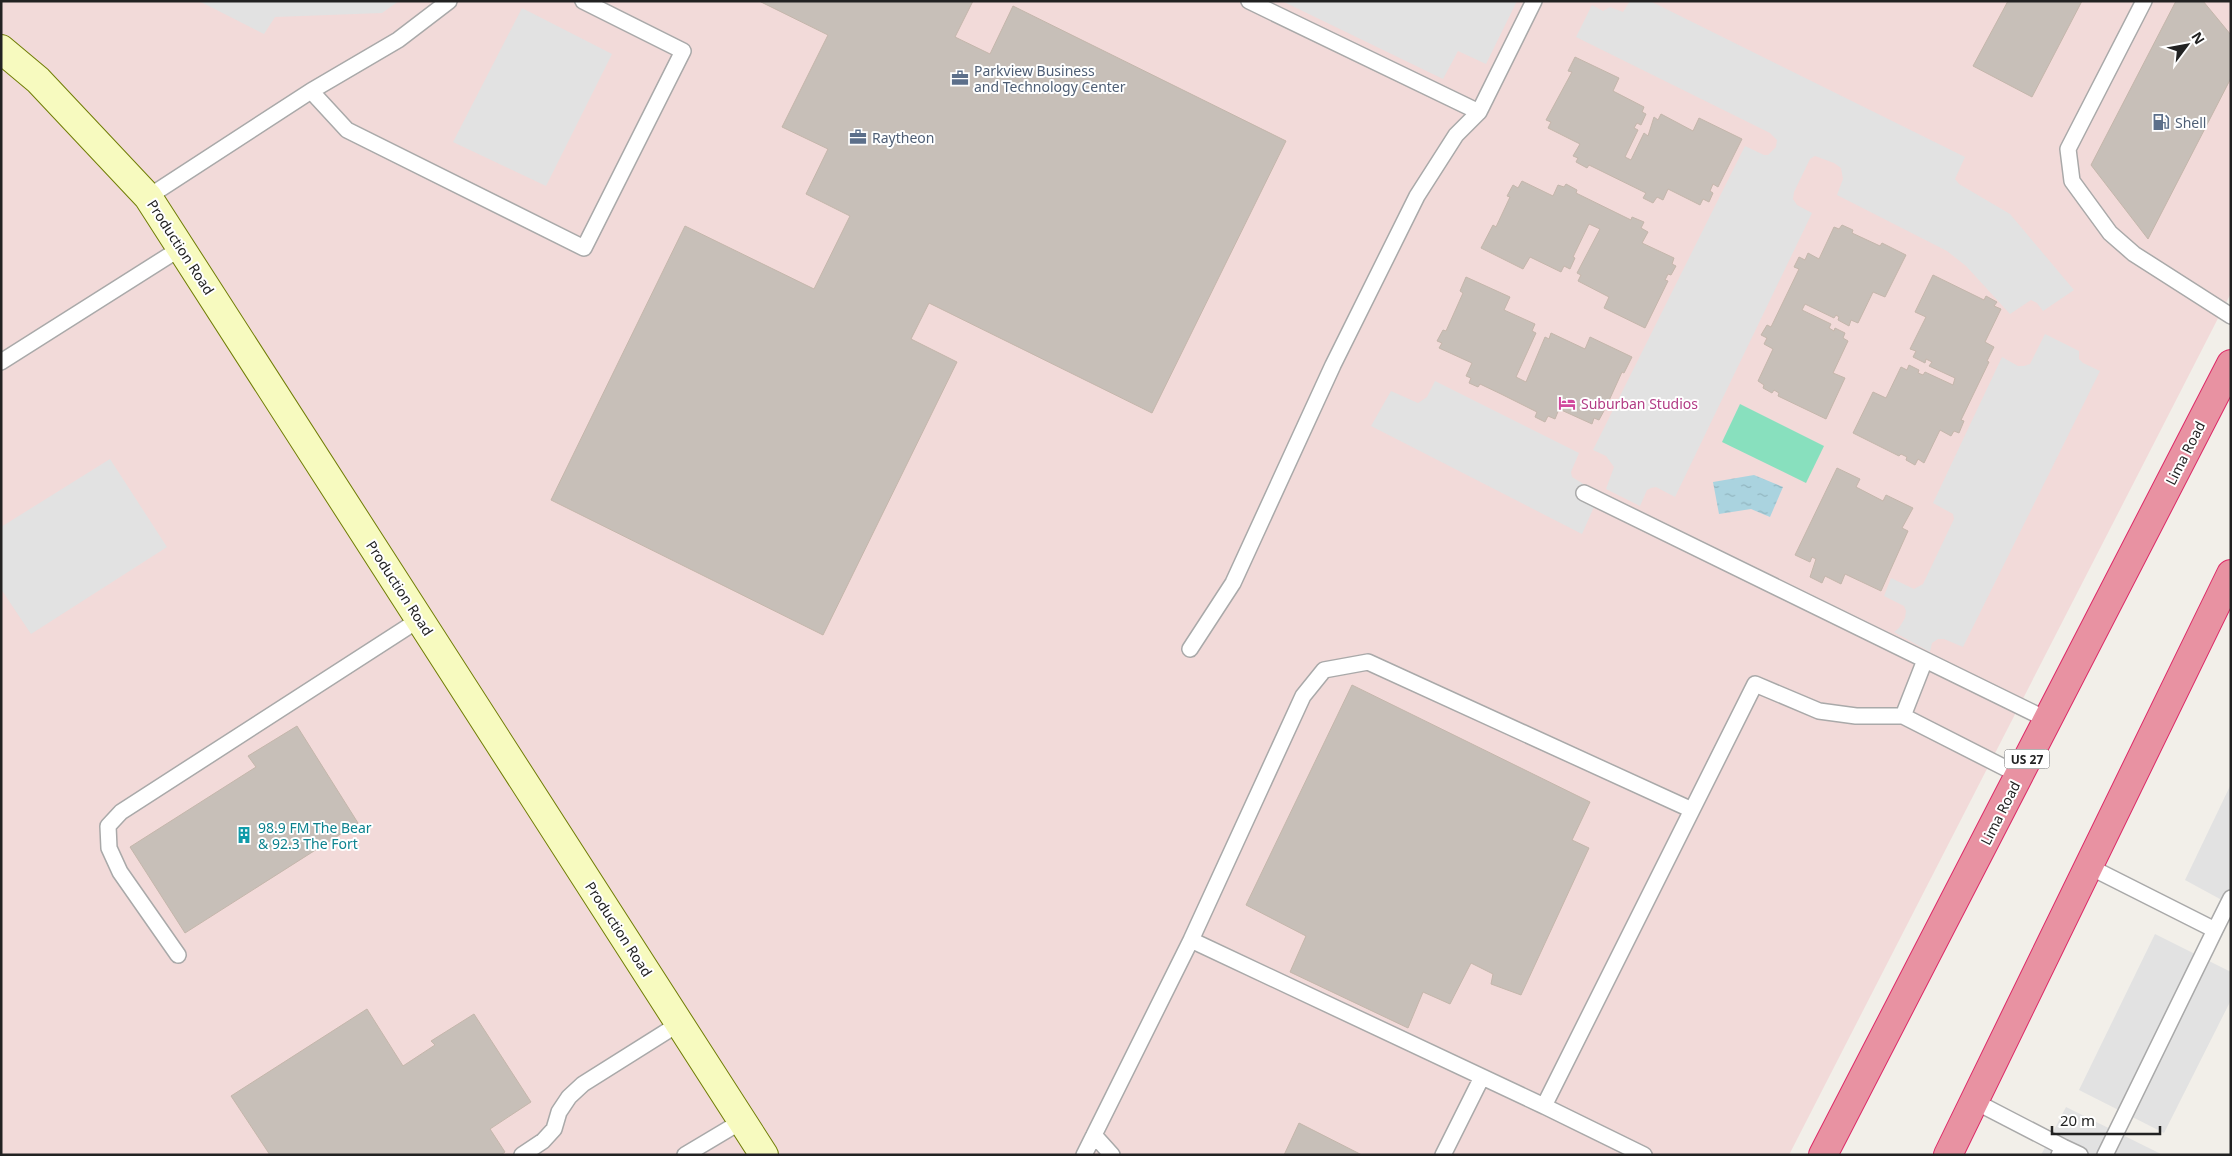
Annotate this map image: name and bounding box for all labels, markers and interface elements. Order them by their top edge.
north arrow [2162,20,2212,70]
text: N [2187,28,2210,48]
place label: Parkview Business and Technology Center [974,61,1126,96]
office icon: Parkview Business and Technology Center [950,68,970,88]
fuel station icon: Shell [2151,112,2171,132]
place label: Shell [2175,113,2206,132]
office icon: Raytheon [848,127,868,147]
place label: Raytheon [872,128,934,147]
street label: Production Road [143,196,219,298]
hotel icon: Suburban Studios [1557,393,1577,413]
place label: Suburban Studios [1581,394,1698,413]
street label: Lima Road [2161,418,2209,488]
street label: Production Road [362,537,438,639]
road number: US 27 [2004,750,2050,769]
street label: Lima Road [1976,778,2024,848]
place label: 98.9 FM The Bear & 92.3 The Fort [258,818,372,853]
building icon: 98.9 FM The Bear & 92.3 The Fort [234,825,254,845]
street label: Production Road [581,878,657,980]
scale bar [2052,1104,2160,1136]
text: 20 m [2060,1110,2095,1130]

